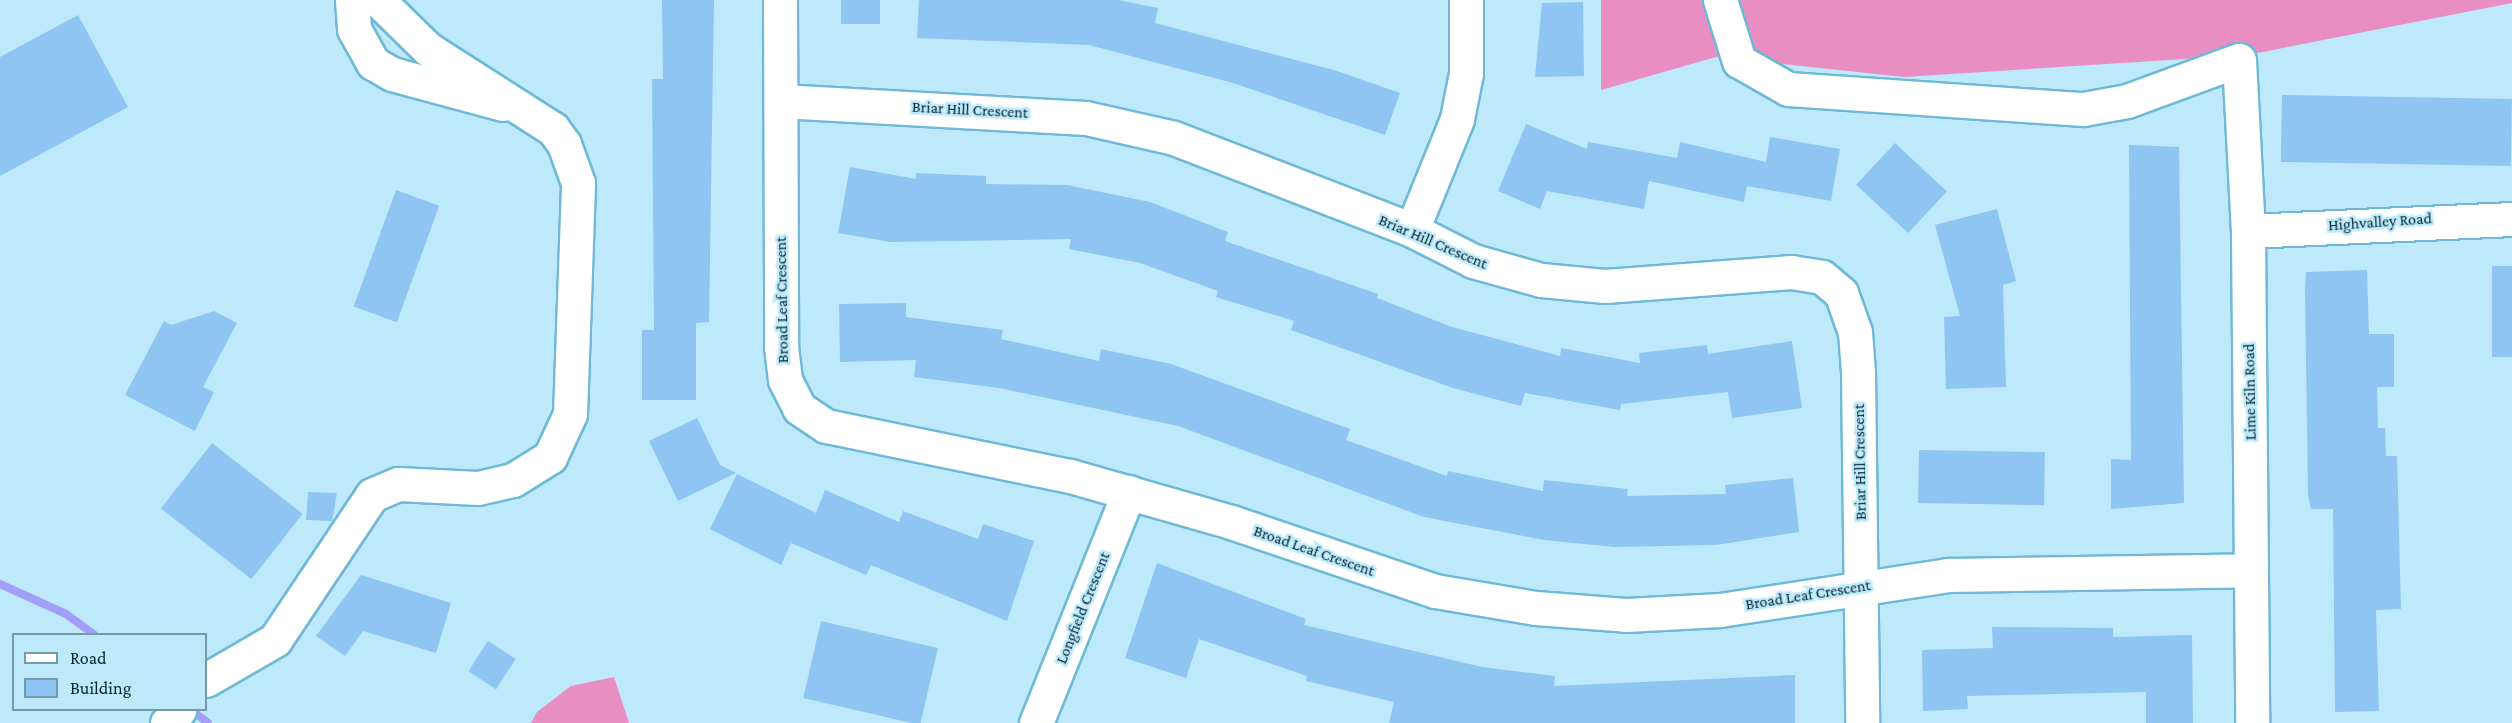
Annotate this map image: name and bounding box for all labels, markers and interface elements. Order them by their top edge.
street label: Briar Hill Crescent [911,97,1029,123]
street label: Highvalley Road [2328,209,2432,235]
street label: Briar Hill Crescent [1376,210,1490,274]
street label: Broad Leaf Crescent [771,237,793,363]
street label: Lime Kiln Road [2240,344,2260,440]
street label: Briar Hill Crescent [1849,404,1871,520]
street label: Broad Leaf Crescent [1251,521,1377,581]
street label: Longfield Crescent [1052,549,1114,667]
street label: Broad Leaf Crescent [1744,576,1872,614]
legend [12,633,207,711]
text: Road [70,648,107,668]
text: Building [70,678,131,698]

